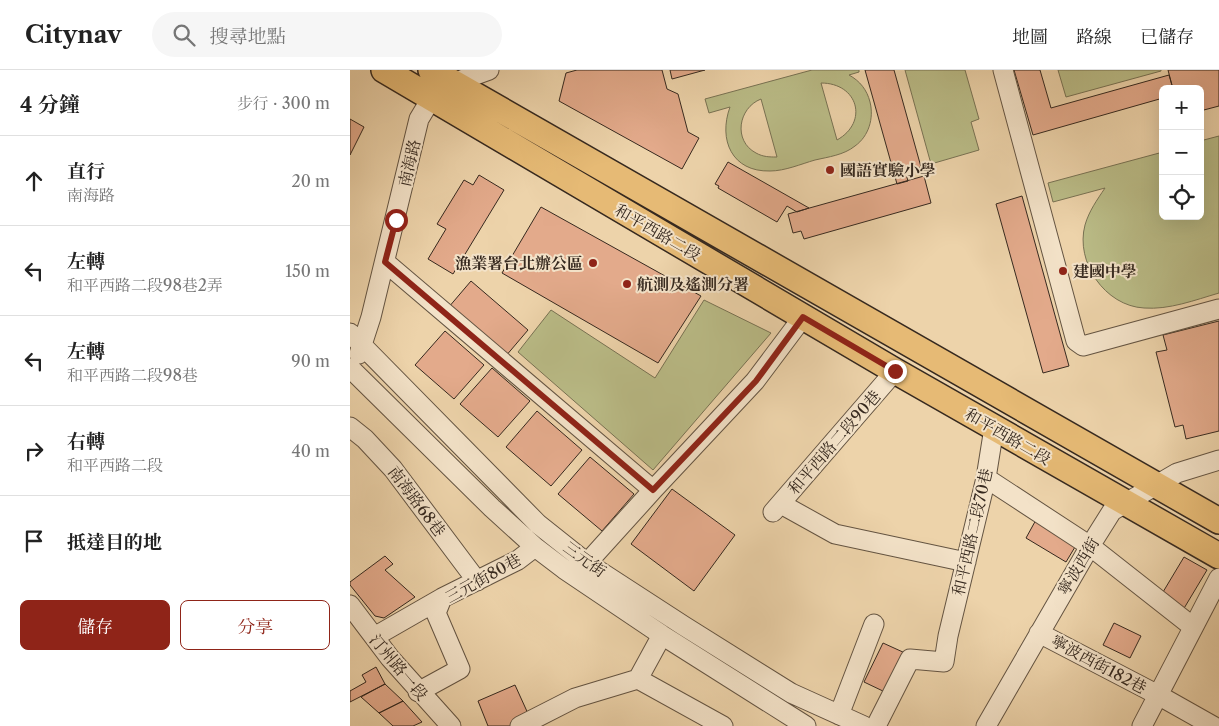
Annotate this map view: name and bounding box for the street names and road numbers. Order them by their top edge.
street label: 南海路 [394,137,424,189]
street label: 和平西路二段 [611,199,705,265]
street label: 和平西路二段90巷 [783,386,885,498]
street label: 和平西路二段 [961,403,1055,469]
street label: 南海路68巷 [384,462,450,540]
street label: 和平西路二段70巷 [948,466,996,598]
street label: 寧波西街 [1053,533,1103,599]
street label: 三元街 [560,537,610,581]
street label: 三元街80巷 [442,549,524,607]
street label: 汀州路一段 [366,630,432,704]
street label: 寧波西街182巷 [1048,630,1150,698]

